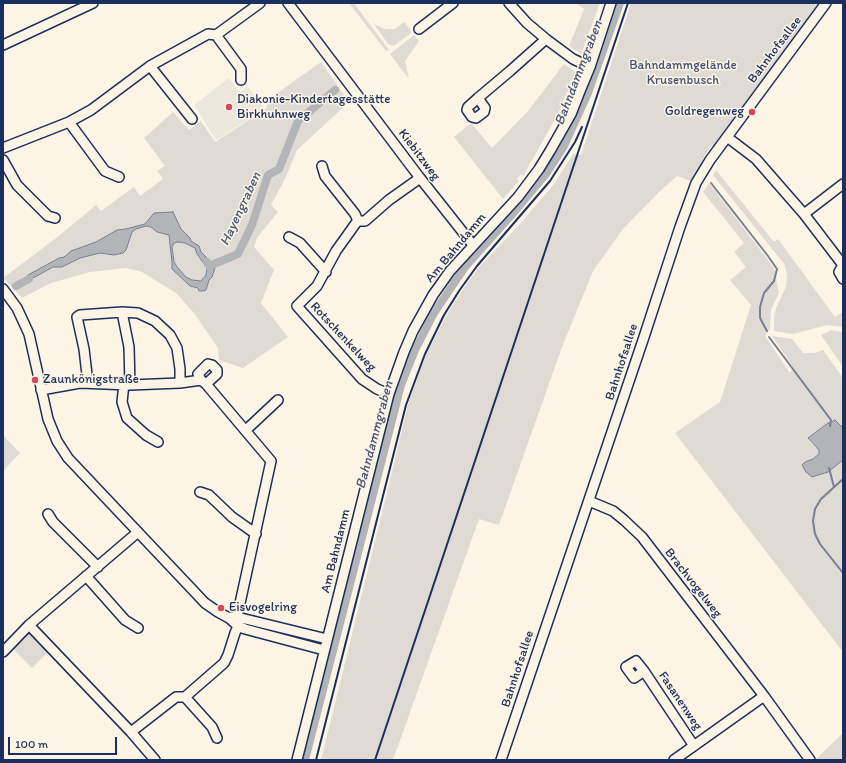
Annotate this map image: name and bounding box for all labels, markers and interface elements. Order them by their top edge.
street label: Bahnhofsallee [745,13,805,87]
water label: Bahndammgraben [551,18,607,128]
park label: Bahndammgelände Krusenbusch [629,58,737,89]
place label: Diakonie-Kindertagesstätte Birkhuhnweg [237,92,390,123]
marker: Diakonie-Kindertagesstätte Birkhuhnweg [224,102,234,112]
place label: Goldregenweg [665,104,744,120]
marker: Goldregenweg [747,107,757,117]
street label: Kiebitzweg [395,126,443,184]
water label: Hayengraben [217,169,265,249]
street label: Am Bahndamm [422,210,490,286]
street label: Rotschenkelweg [307,299,379,375]
street label: Bahnhofsallee [602,322,642,402]
place label: Zaunkönigstraße [43,372,139,388]
marker: Zaunkönigstraße [30,375,40,385]
water label: Bahndammgraben [353,379,397,491]
street label: Am Bahndamm [318,507,354,595]
street label: Brachvogelweg [661,545,725,621]
place label: Eisvogelring [229,600,297,616]
marker: Eisvogelring [216,603,226,613]
street label: Bahnhofsallee [498,629,538,709]
street label: Fasanenweg [655,669,705,733]
scale bar [10,729,119,755]
text: 100 m [15,737,48,751]

